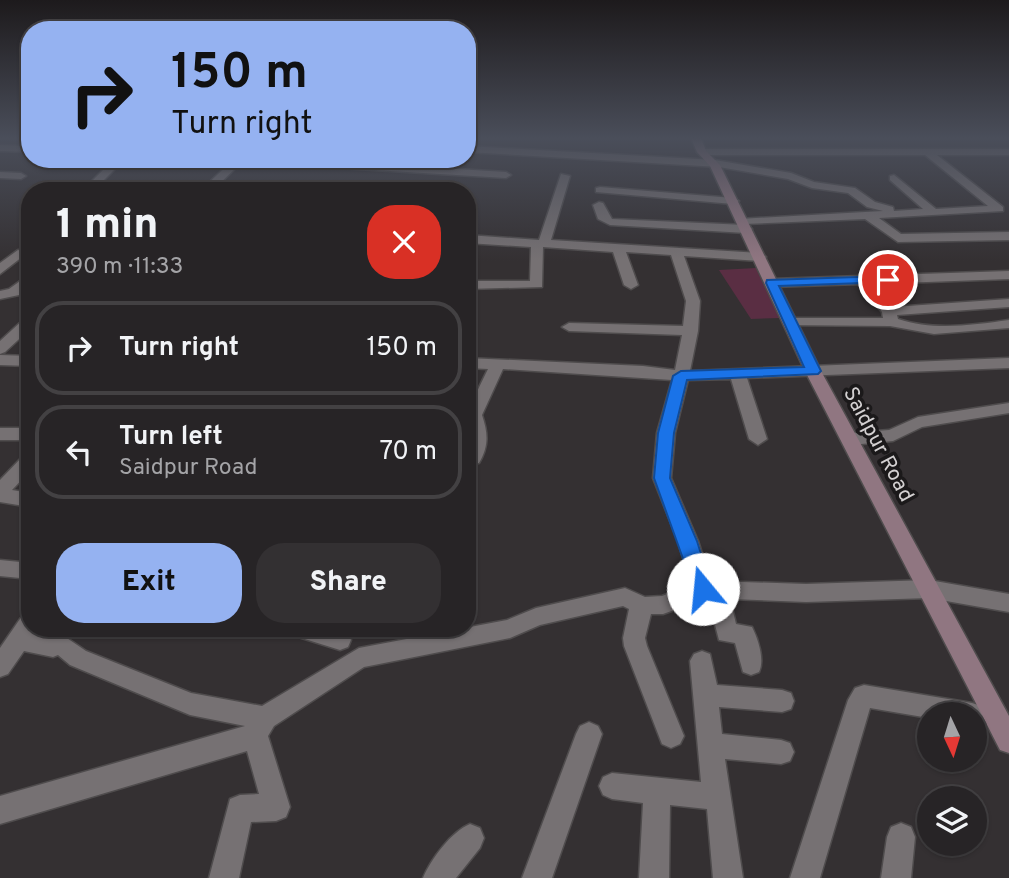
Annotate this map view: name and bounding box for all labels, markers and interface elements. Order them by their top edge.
text: 150 m [171,44,308,106]
icon: right [56,49,147,140]
text: Turn right [171,105,313,145]
text: 1 min [56,200,159,253]
button: close [367,205,441,279]
pin [858,250,918,310]
text: 390 m · 11:33 [56,253,183,282]
icon: arrive [869,261,907,299]
icon: right [60,329,98,367]
text: Turn right [119,332,239,365]
text: 150 m [366,332,437,365]
street label: Saidpur Road [836,383,919,507]
text: Turn left [119,421,223,454]
icon: left [60,433,98,471]
text: 70 m [379,436,437,469]
text: Saidpur Road [119,454,257,483]
button: Exit [56,543,242,623]
button: Share [256,543,441,623]
position arrow [666,552,740,626]
north arrow [917,702,987,772]
map controls [917,702,987,856]
button: layers [917,786,987,856]

